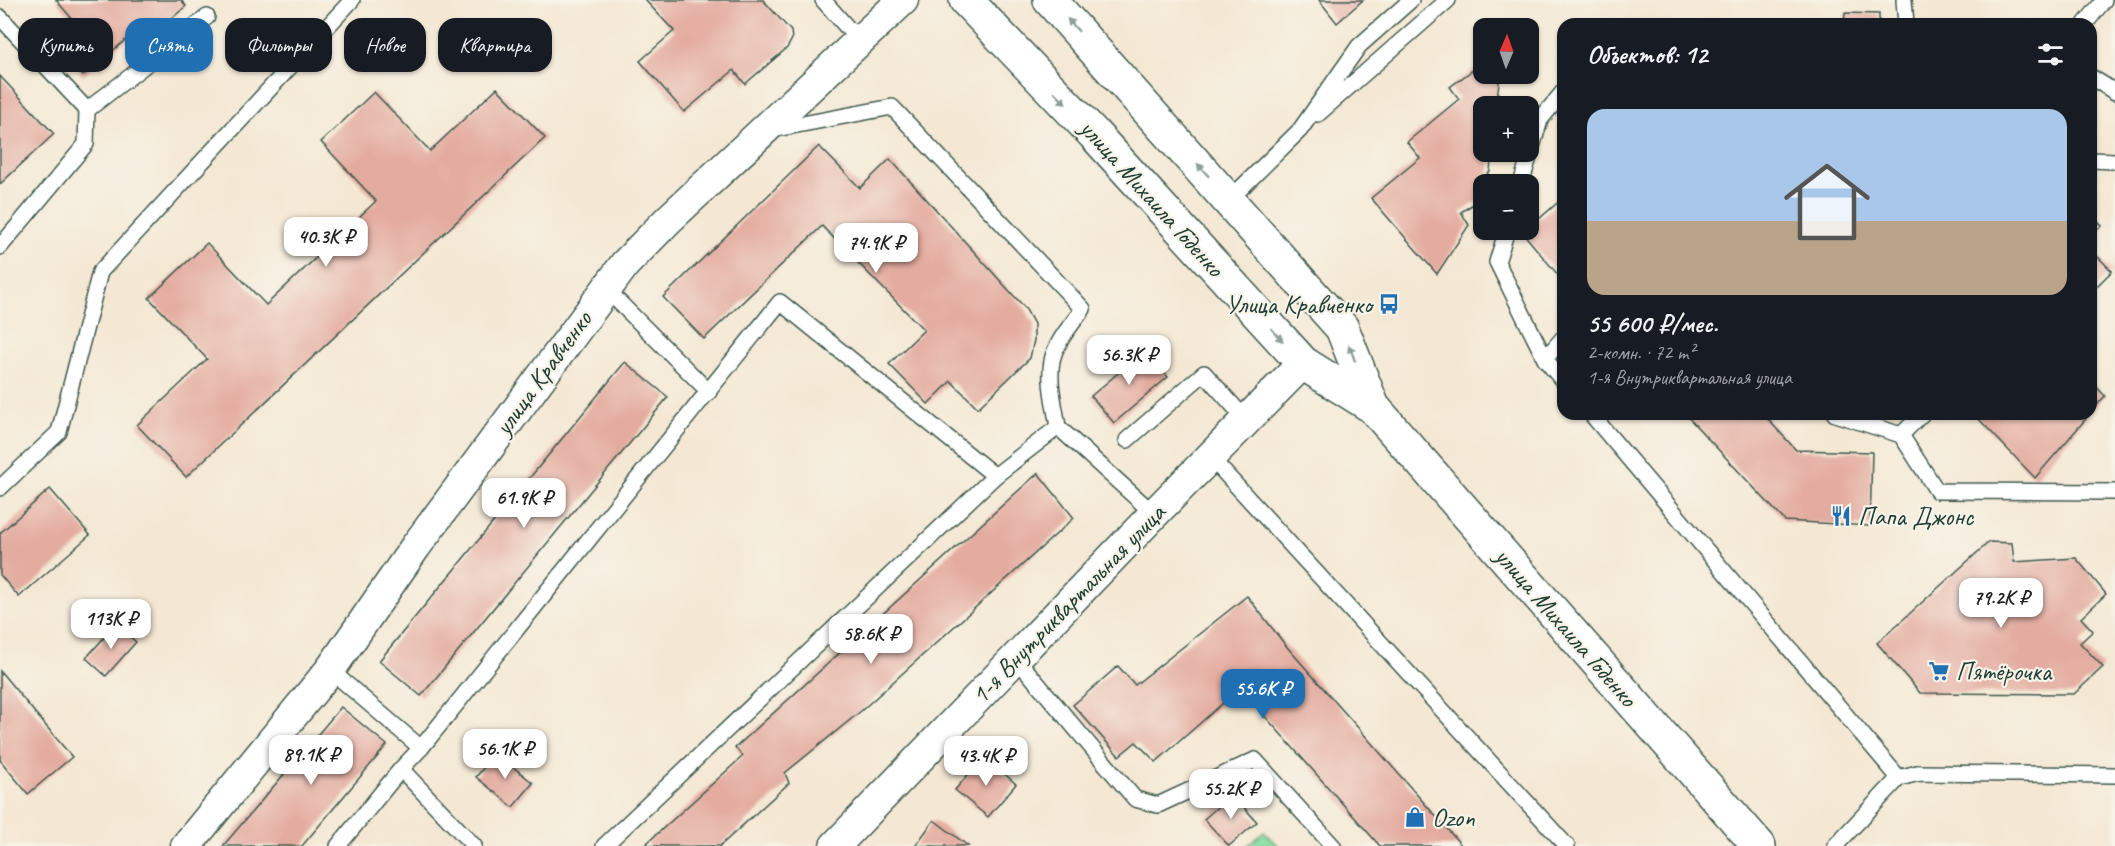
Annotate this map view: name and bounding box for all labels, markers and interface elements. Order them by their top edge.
chip: Купить [18,18,113,72]
chip: Снять [125,18,213,72]
chip: Фильтры [225,18,332,72]
chip: Новое [344,18,426,72]
chip: Квартира [438,18,552,72]
one-way arrow [1067,18,1080,33]
north arrow [1473,18,1539,84]
map controls [1473,18,1539,240]
text: Объектов: 12 [1587,38,1707,71]
icon: filters [2034,38,2067,71]
one-way arrow [1053,91,1067,105]
button: + [1473,96,1539,162]
street label: улица Михаила Годенко [1071,111,1233,285]
icon: home [1773,148,1881,256]
one-way arrow [1196,163,1210,178]
button: − [1473,174,1539,240]
pin: 40.3K ₽ [271,217,381,268]
pin: 74.9K ₽ [821,223,931,274]
text: 40.3K ₽ [298,224,354,249]
text: 74.9K ₽ [848,230,904,255]
place label: Улица Кравченко [1225,288,1375,321]
bus stop icon: Улица Кравченко [1377,292,1401,316]
street label: улица Кравченко [486,303,600,443]
text: 55 600 ₽/мес. [1587,307,1718,340]
one-way arrow [1270,327,1283,342]
pin: 56.3K ₽ [1074,335,1184,386]
text: 2-комн. · 72 m² [1587,340,1695,365]
text: 56.3K ₽ [1101,342,1157,367]
one-way arrow [1347,343,1357,361]
text: 1-я Внутриквартальная улица [1587,365,1792,390]
pin: 61.9K ₽ [469,478,579,529]
text: 61.9K ₽ [496,485,552,510]
street label: 1-я Внутриквартальная улица [964,496,1173,711]
place label: Папа Джонс [1858,500,1975,533]
restaurant icon: Папа Джонс [1829,504,1853,528]
street label: улица Михаила Годенко [1486,539,1646,715]
pin: 79.2K ₽ [1946,578,2056,629]
text: 79.2K ₽ [1973,585,2029,610]
pin: 113K ₽ [62,599,160,650]
text: 113K ₽ [85,606,137,631]
pin: 58.6K ₽ [816,614,926,665]
text: 58.6K ₽ [843,621,899,646]
place label: Пятёрочка [1956,655,2053,688]
supermarket icon: Пятёрочка [1927,659,1951,683]
pin: 55.6K ₽ [1208,669,1318,720]
text: 55.6K ₽ [1235,676,1291,701]
pin: 56.1K ₽ [450,729,560,780]
pin: 89.1K ₽ [256,735,366,786]
text: 56.1K ₽ [477,736,533,761]
pin: 43.4K ₽ [931,736,1041,787]
text: 89.1K ₽ [283,742,339,767]
text: 43.4K ₽ [958,743,1014,768]
pin: 55.2K ₽ [1176,769,1286,820]
text: 55.2K ₽ [1203,776,1259,801]
place label: Ozon [1432,801,1475,834]
shop icon: Ozon [1403,805,1427,829]

